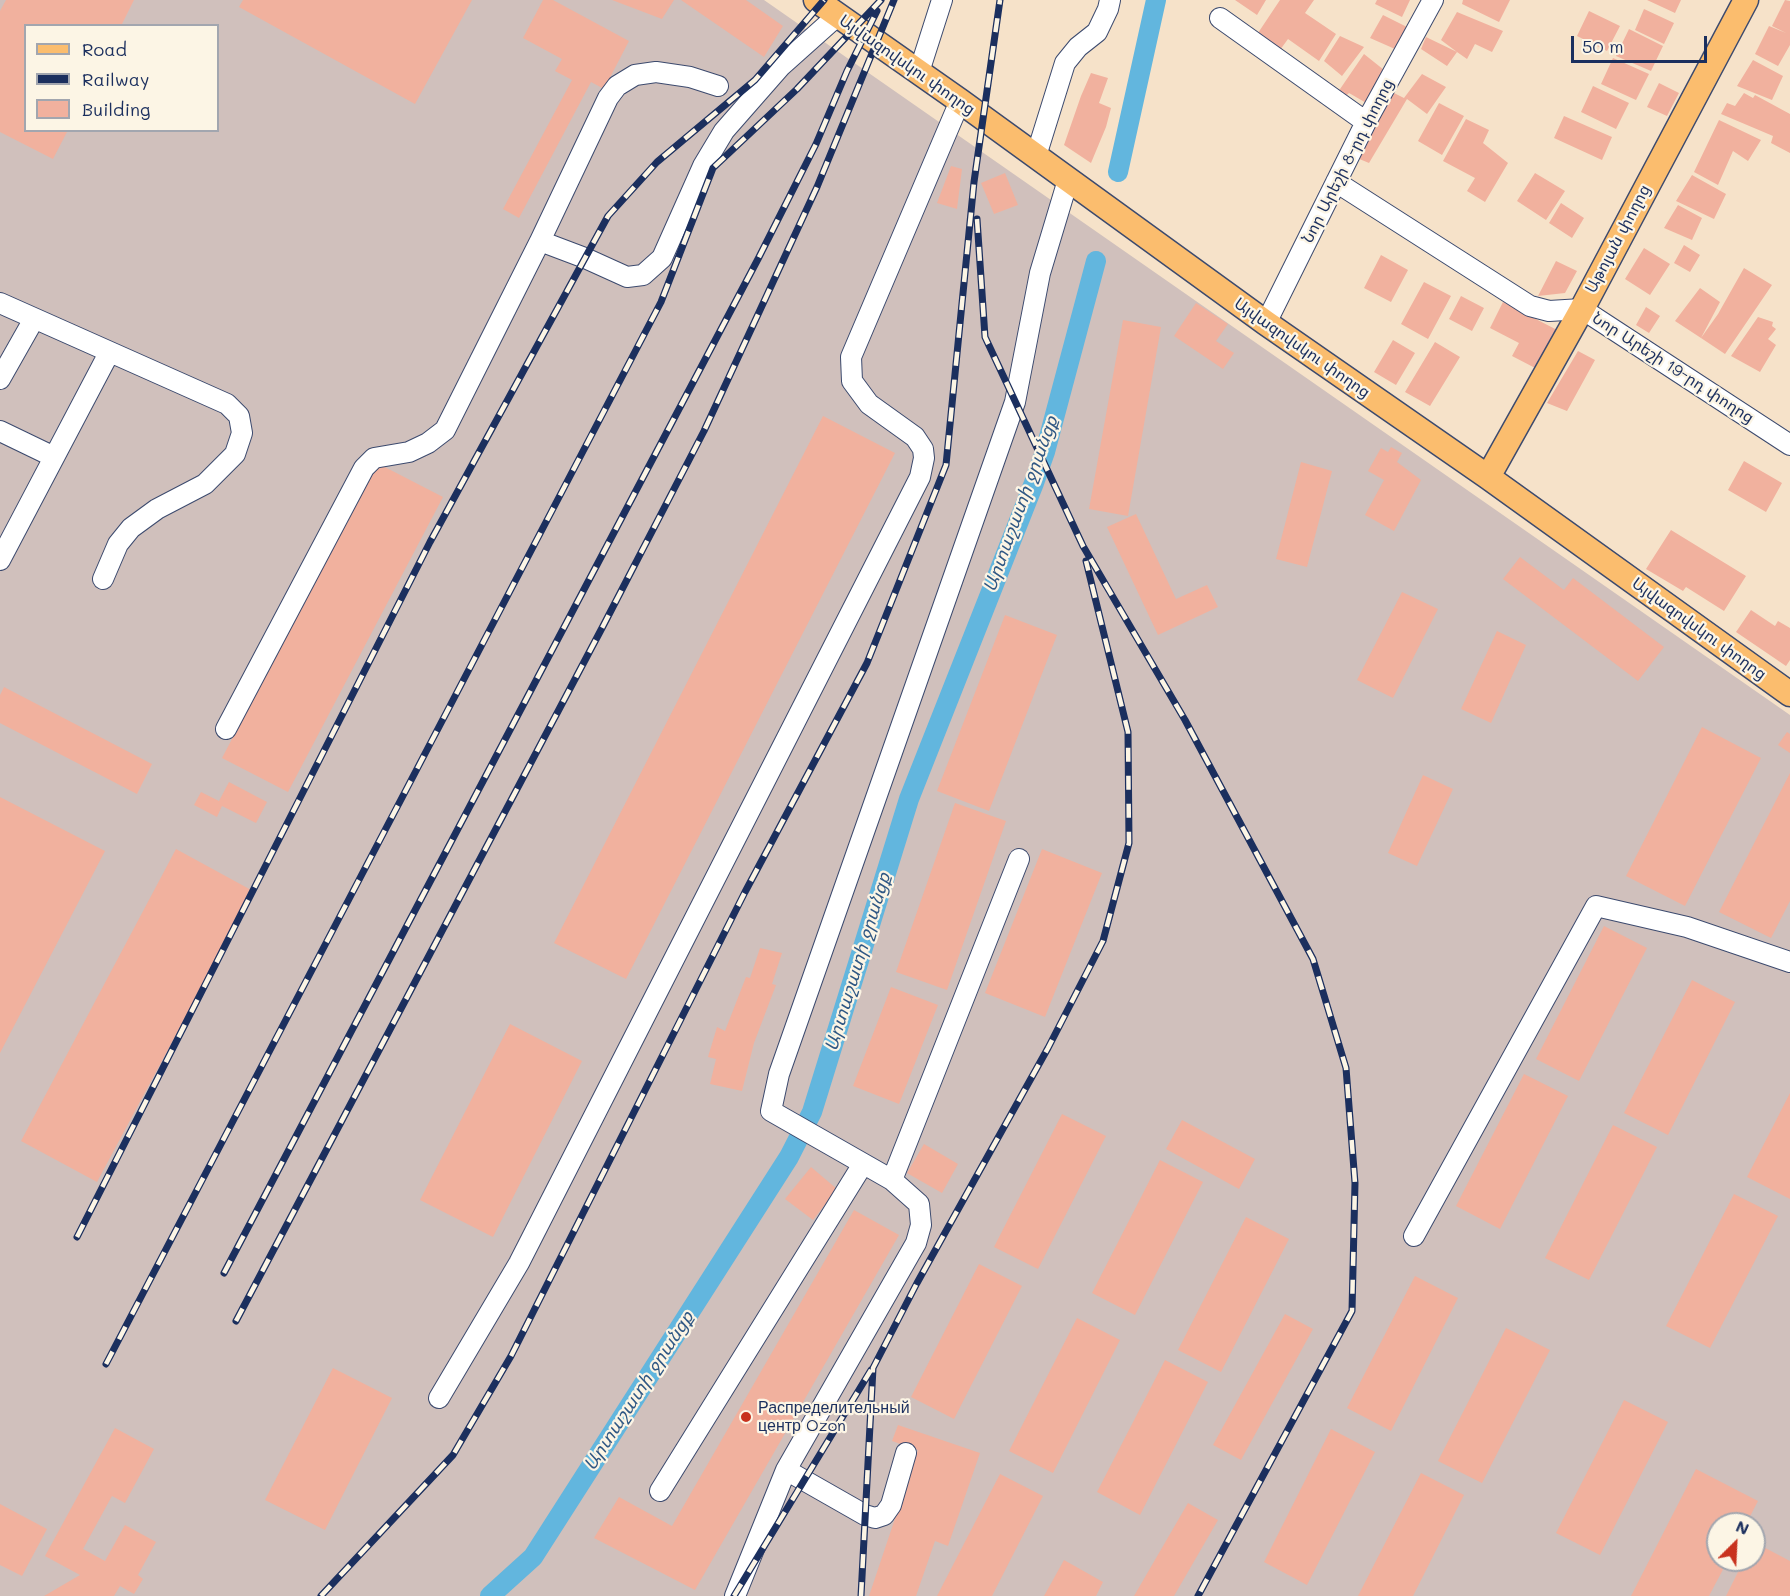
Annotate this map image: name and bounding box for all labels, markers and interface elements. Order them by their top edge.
street label: Այվազովսկու փողոց [835,11,979,119]
legend [24,24,219,132]
scale bar [1574,24,1710,62]
text: 50 m [1582,34,1624,58]
text: Road [82,37,127,61]
text: Railway [82,67,149,91]
street label: Նոր Արեշի 8-րդ փողոց [1298,76,1398,246]
text: Building [82,97,150,121]
street label: Աթոյան փողոց [1581,182,1655,296]
street label: Այվազովսկու փողոց [1230,294,1374,402]
street label: Նոր Արեշի 19-րդ փողոց [1589,308,1757,428]
water label: Արտաշատի ջրանցք [979,413,1063,595]
street label: Այվազովսկու փողոց [1628,574,1770,684]
water label: Արտաշատի ջրանցք [821,870,895,1054]
water label: Արտաշատի ջրանցք [580,1307,698,1475]
place label: Распределительный центр Ozon [758,1398,910,1436]
marker: Распределительный центр Ozon [739,1410,753,1424]
north arrow [1706,1512,1766,1572]
text: N [1733,1515,1753,1539]

